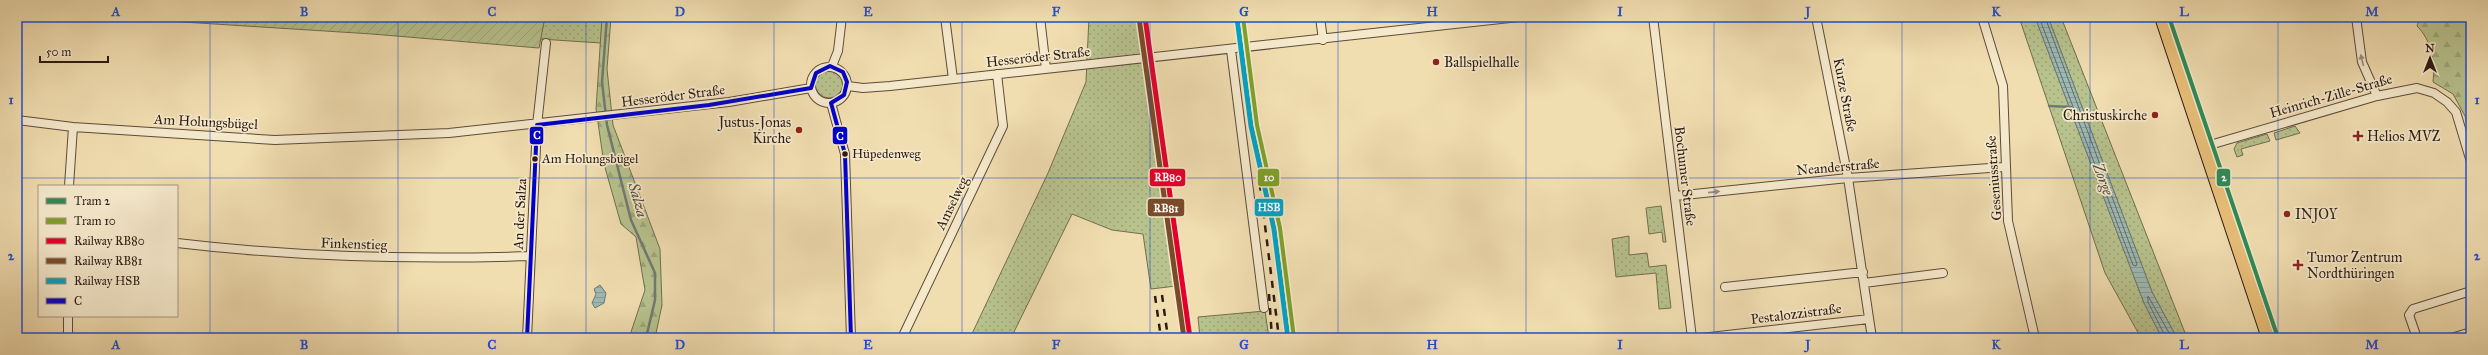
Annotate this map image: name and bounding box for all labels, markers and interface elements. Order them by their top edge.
text: A [111,4,121,20]
text: B [300,4,309,20]
text: C [488,4,497,20]
text: D [675,4,685,20]
text: E [863,4,873,20]
text: F [1052,4,1061,20]
text: G [1239,4,1249,20]
text: H [1426,4,1438,20]
text: I [1617,4,1623,20]
text: J [1803,4,1811,20]
text: K [1991,4,2001,20]
text: L [2179,4,2189,20]
text: M [2365,4,2379,20]
scale bar [40,38,108,64]
north arrow [2410,38,2450,78]
text: N [2425,42,2435,55]
street label: Hesseröder Straße [985,43,1091,71]
text: 50 m [46,45,71,59]
place label: Ballspielhalle [1444,54,1519,71]
one-way arrow [2359,54,2365,67]
marker: Ballspielhalle [1431,57,1441,67]
street label: Kurze Straße [1830,57,1861,134]
street label: Heinrich-Zille-Straße [2268,70,2394,122]
street label: Hesseröder Straße [620,81,726,111]
text: 1 [8,92,14,108]
text: 1 [2474,92,2480,108]
place label: Christuskirche [2063,107,2147,124]
marker: Christuskirche [2150,110,2160,120]
street label: Am Holungsbügel [153,111,259,133]
place label: Justus-Jonas Kirche [717,114,791,147]
marker: Justus-Jonas Kirche [794,125,804,135]
street label: Bochumer Straße [1670,125,1700,227]
line badge: C [529,126,544,145]
line badge: C [832,126,848,145]
place label: Helios MVZ [2367,128,2441,145]
text: C [533,129,541,142]
text: C [836,130,844,143]
marker: Helios MVZ [2352,130,2364,142]
street label: Geseniusstraße [1983,135,2005,221]
place label: Hüpedenweg [852,146,922,162]
marker: Hüpedenweg [840,149,850,159]
place label: Am Holungsbügel [541,151,639,167]
marker: Am Holungsbügel [530,154,540,164]
street label: Neanderstraße [1796,155,1880,179]
water label: Zorge [2089,159,2117,198]
line badge: RB80 [1149,168,1186,187]
line badge: 10 [1257,168,1280,187]
line badge: 2 [2216,168,2231,187]
text: RB80 [1154,171,1182,184]
text: 10 [1264,171,1275,184]
text: 2 [2221,171,2227,184]
street label: Amselweg [931,173,972,233]
street label: An der Salza [510,178,530,251]
water label: Salza [624,180,652,219]
legend [38,185,178,317]
one-way arrow [1708,189,1720,195]
text: Tram 2 [74,194,110,208]
line badge: RB81 [1147,198,1185,217]
line badge: HSB [1254,198,1284,217]
text: HSB [1257,201,1281,214]
text: RB81 [1153,202,1179,215]
place label: INJOY [2295,206,2339,224]
marker: INJOY [2282,209,2292,219]
text: Tram 10 [74,214,116,228]
text: Railway RB80 [74,234,145,248]
street label: Finkenstieg [320,234,388,254]
text: 2 [8,248,15,264]
text: 2 [2474,248,2481,264]
place label: Tumor Zentrum Nordthüringen [2307,249,2403,282]
text: Railway RB81 [74,254,143,268]
marker: Tumor Zentrum Nordthüringen [2292,259,2304,271]
text: Railway HSB [74,274,140,288]
text: C [74,294,82,308]
street label: Pestalozzistraße [1750,300,1843,328]
text: A [111,337,121,353]
text: B [300,337,309,353]
text: C [488,337,497,353]
text: D [675,337,685,353]
text: E [863,337,873,353]
text: F [1052,337,1061,353]
text: G [1239,337,1249,353]
text: H [1426,337,1438,353]
text: I [1617,337,1623,353]
text: J [1803,337,1811,353]
text: K [1991,337,2001,353]
text: L [2179,337,2189,353]
text: M [2365,337,2379,353]

